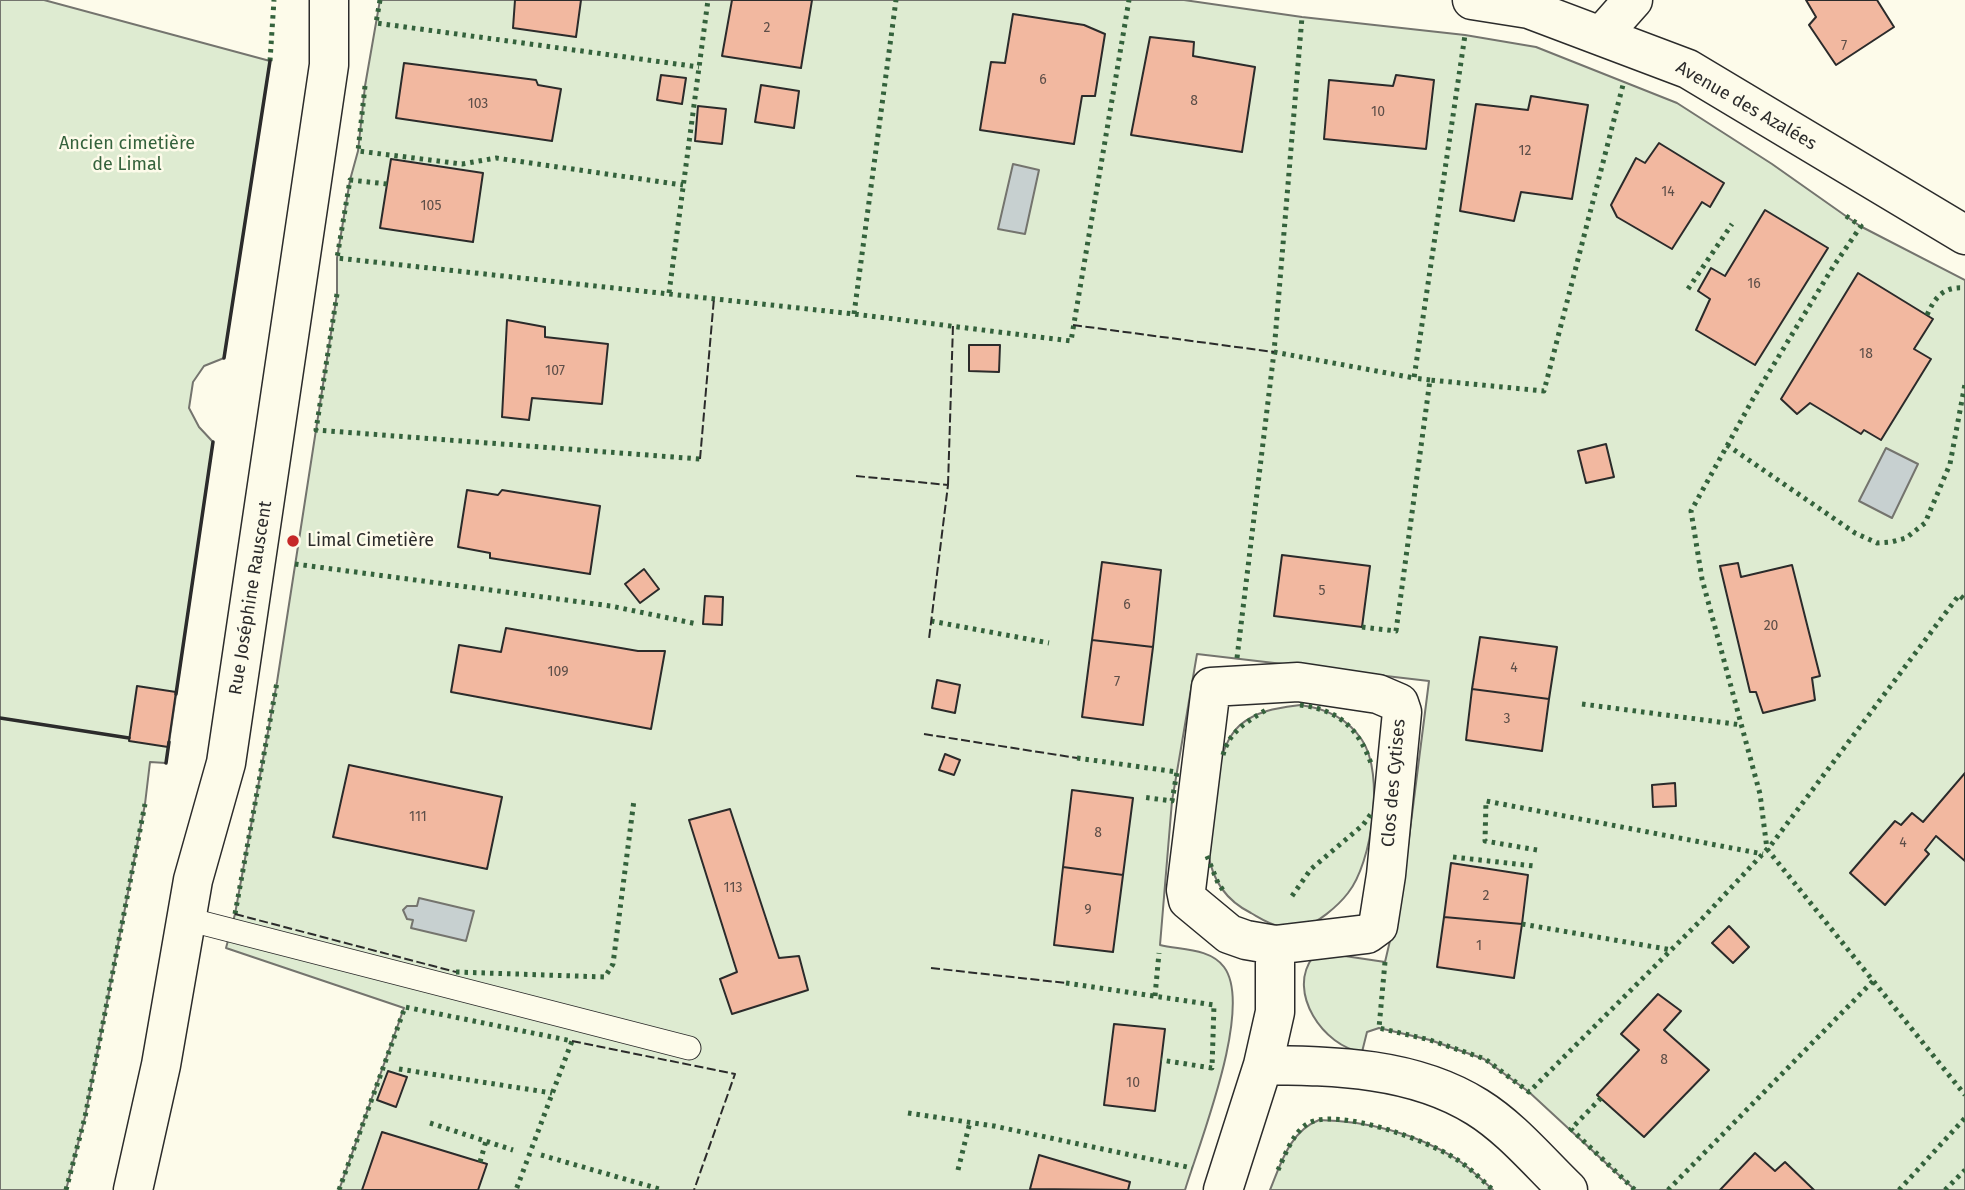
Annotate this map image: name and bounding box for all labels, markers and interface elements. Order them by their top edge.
house number: 2 [764,20,770,36]
house number: 7 [1841,38,1847,54]
street label: Avenue des Azalées [1672,57,1820,155]
house number: 6 [1039,72,1047,88]
house number: 8 [1190,93,1198,109]
house number: 103 [468,96,488,112]
house number: 10 [1371,104,1385,120]
park label: Ancien cimetière de Limal [59,133,195,176]
house number: 12 [1519,143,1531,159]
house number: 14 [1661,184,1675,200]
house number: 105 [421,198,441,214]
house number: 16 [1747,276,1761,292]
house number: 18 [1859,346,1873,362]
house number: 107 [545,363,565,379]
street label: Rue Joséphine Rauscent [225,499,277,697]
place label: Limal Cimetière [307,530,434,552]
marker: Limal Cimetière [285,533,301,549]
house number: 5 [1318,583,1326,599]
house number: 6 [1123,597,1131,613]
house number: 20 [1764,618,1778,634]
house number: 4 [1510,660,1518,676]
house number: 109 [547,664,569,680]
house number: 7 [1114,674,1120,690]
house number: 3 [1504,711,1510,727]
street label: Clos des Cytises [1378,718,1410,848]
house number: 111 [409,809,427,825]
house number: 8 [1094,825,1102,841]
house number: 4 [1899,835,1907,851]
house number: 113 [724,880,742,896]
house number: 2 [1483,888,1489,904]
house number: 9 [1084,902,1092,918]
house number: 1 [1476,938,1482,954]
house number: 8 [1660,1052,1668,1068]
house number: 10 [1126,1075,1140,1091]

